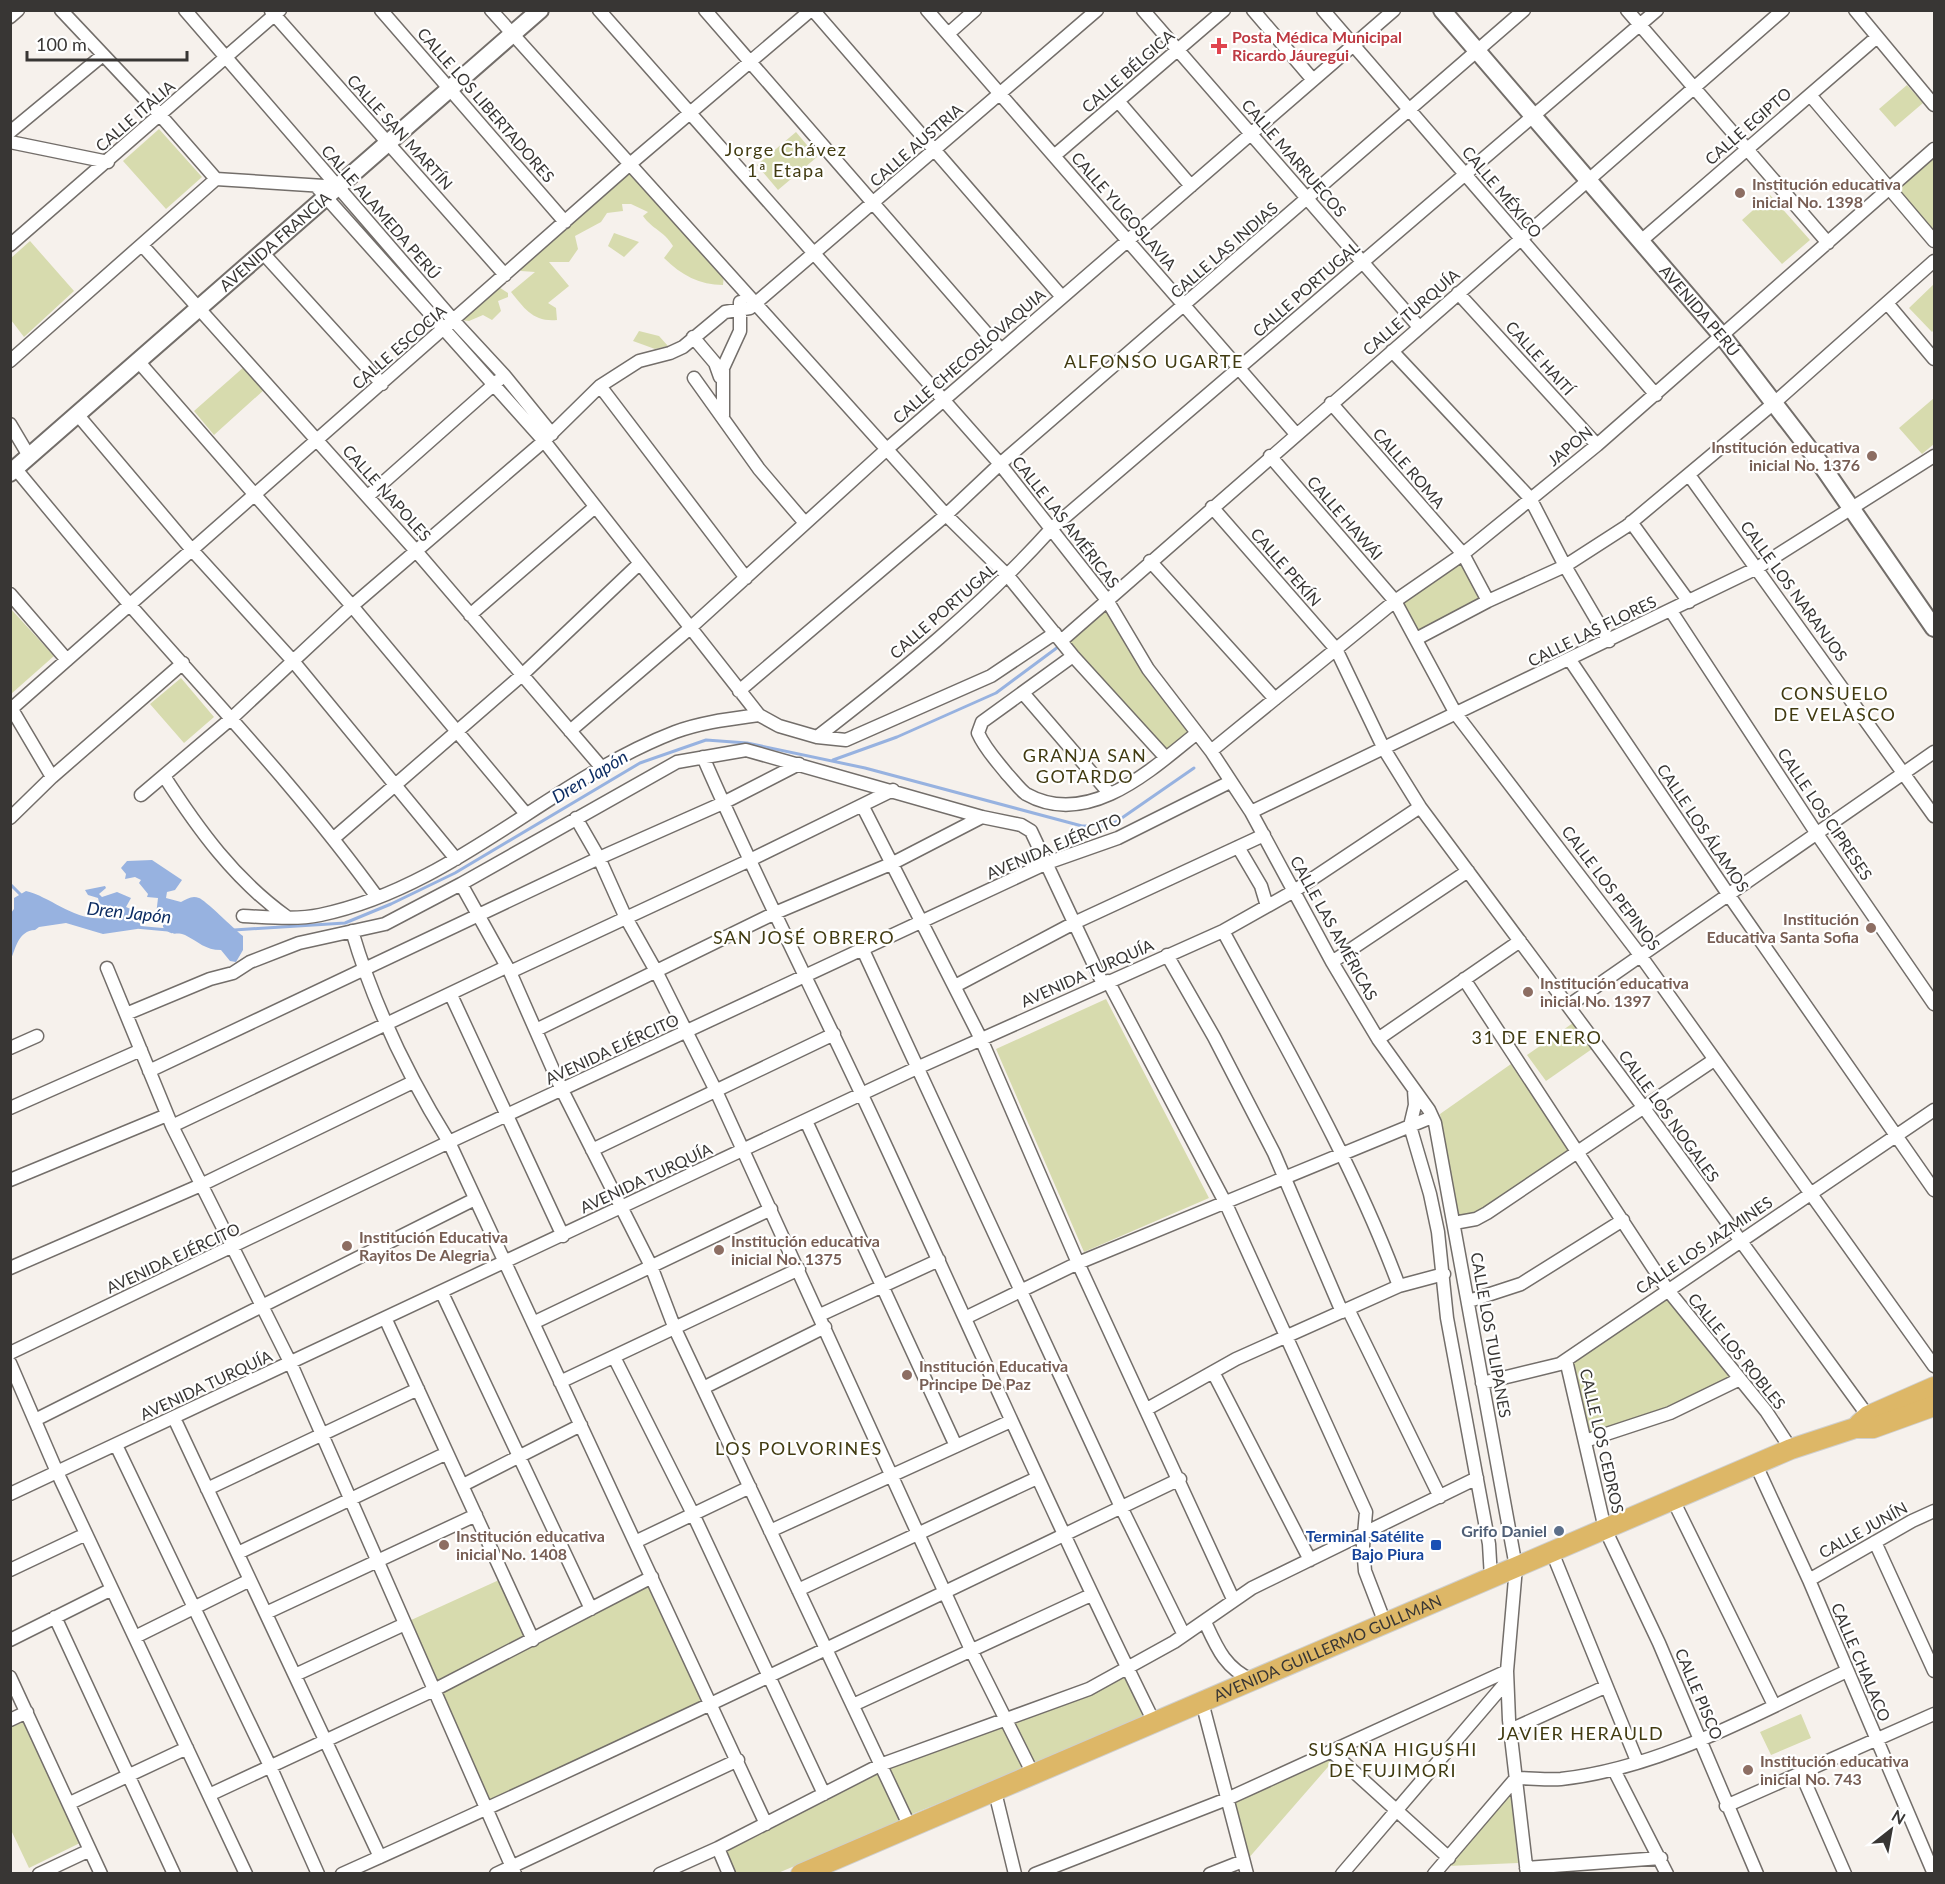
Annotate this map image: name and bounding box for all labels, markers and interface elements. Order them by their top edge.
scale bar [27,24,188,62]
street label: CALLE LOS LIBERTADORES [414,24,559,186]
street label: CALLE BÉLGICA [1078,25,1178,116]
place label: Posta Médica Municipal Ricardo Jáuregui [1232,27,1402,64]
text: 100 m [36,33,87,55]
marker: Posta Médica Municipal Ricardo Jáuregui [1210,37,1228,55]
street label: CALLE SAN MARTÍN [344,70,457,193]
street label: CALLE ITALIA [91,76,178,155]
street label: CALLE EGIPTO [1701,83,1795,168]
street label: CALLE MARRUECOS [1238,95,1351,220]
street label: CALLE AUSTRIA [865,99,966,190]
district label: Jorge Chávez 1ª Etapa [725,138,847,181]
street label: CALLE ALAMEDA PERÚ [318,141,445,283]
street label: CALLE MÉXICO [1459,142,1546,241]
street label: CALLE YUGOSLAVIA [1068,148,1181,274]
place label: Institución educativa inicial No. 1398 [1752,174,1901,211]
marker: Institución educativa inicial No. 1398 [1733,186,1747,200]
street label: AVENIDA FRANCIA [215,187,334,295]
street label: CALLE LAS INDIAS [1166,198,1281,301]
street label: CALLE PORTUGAL [1248,237,1363,340]
street label: AVENIDA PERÚ [1656,261,1744,360]
street label: CALLE TURQUÍA [1358,264,1463,359]
street label: CALLE CHECOSLOVAQUIA [889,284,1049,427]
street label: CALLE ESCOCIA [348,300,450,393]
street label: CALLE HAITÍ [1502,317,1579,400]
district label: ALFONSO UGARTE [1064,350,1244,372]
street label: JAPON [1543,422,1596,469]
street label: CALLE ROMA [1370,424,1449,512]
place label: Institución educativa inicial No. 1376 [1711,437,1860,474]
street label: CALLE NAPOLES [339,441,436,545]
marker: Institución educativa inicial No. 1376 [1865,449,1879,463]
street label: CALLE LAS AMÉRICAS [1009,452,1124,591]
street label: CALLE HAWÁI [1304,472,1387,563]
street label: CALLE LOS NARANJOS [1737,517,1852,665]
street label: CALLE PEKÍN [1247,524,1326,610]
street label: CALLE PORTUGAL [885,559,1000,662]
street label: CALLE LAS FLORES [1524,591,1659,670]
district label: CONSUELO DE VELASCO [1773,682,1897,725]
district label: GRANJA SAN GOTARDO [1023,744,1147,787]
street label: CALLE LOS CIPRESES [1774,744,1877,883]
water label: Dren Japón [547,745,632,807]
street label: CALLE LOS ÁLAMOS [1654,760,1753,895]
street label: AVENIDA EJÉRCITO [983,808,1124,883]
street label: CALLE LOS PEPINOS [1558,822,1664,954]
street label: CALLE LAS AMÉRICAS [1287,852,1382,1003]
water label: Dren Japón [86,897,172,927]
place label: Institución Educativa Santa Sofia [1707,909,1859,946]
marker: Institución Educativa Santa Sofia [1864,921,1878,935]
district label: SAN JOSÉ OBRERO [713,926,895,948]
street label: AVENIDA TURQUÍA [1017,935,1156,1010]
place label: Institución educativa inicial No. 1397 [1540,973,1689,1010]
marker: Institución educativa inicial No. 1397 [1521,985,1535,999]
street label: AVENIDA EJÉRCITO [542,1009,682,1088]
district label: 31 DE ENERO [1472,1026,1602,1048]
street label: CALLE LOS NOGALES [1615,1046,1724,1185]
street label: AVENIDA TURQUÍA [577,1139,715,1216]
street label: CALLE LOS JAZMINES [1632,1192,1776,1297]
street label: AVENIDA EJÉRCITO [103,1218,243,1297]
place label: Institución Educativa Rayitos De Alegria [359,1227,508,1264]
place label: Institución educativa inicial No. 1375 [731,1231,880,1268]
marker: Institución Educativa Rayitos De Alegria [340,1239,354,1253]
marker: Institución educativa inicial No. 1375 [712,1243,726,1257]
street label: CALLE LOS TULIPANES [1468,1251,1515,1419]
street label: CALLE LOS ROBLES [1685,1289,1790,1413]
street label: AVENIDA TURQUÍA [137,1346,275,1423]
place label: Institución Educativa Principe De Paz [919,1356,1068,1393]
street label: CALLE LOS CEDROS [1577,1367,1628,1515]
marker: Institución Educativa Principe De Paz [900,1368,914,1382]
district label: LOS POLVORINES [715,1437,883,1459]
street label: CALLE JUNÍN [1815,1497,1910,1562]
place label: Grifo Daniel [1461,1521,1547,1540]
marker: Grifo Daniel [1552,1524,1566,1538]
place label: Institución educativa inicial No. 1408 [456,1526,605,1563]
place label: Terminal Satélite Bajo Piura [1306,1526,1424,1563]
marker: Institución educativa inicial No. 1408 [437,1538,451,1552]
marker: Terminal Satélite Bajo Piura [1429,1538,1443,1552]
street label: AVENIDA GUILLERMO GULLMAN [1210,1590,1444,1705]
street label: CALLE CHALACO [1828,1600,1895,1724]
street label: CALLE PISCO [1672,1645,1727,1742]
district label: JAVIER HERAULD [1498,1722,1664,1744]
district label: SUSANA HIGUSHI DE FUJIMORI [1308,1738,1478,1781]
place label: Institución educativa inicial No. 743 [1760,1751,1909,1788]
marker: Institución educativa inicial No. 743 [1741,1763,1755,1777]
north arrow [1861,1800,1921,1860]
text: N [1889,1805,1909,1828]

